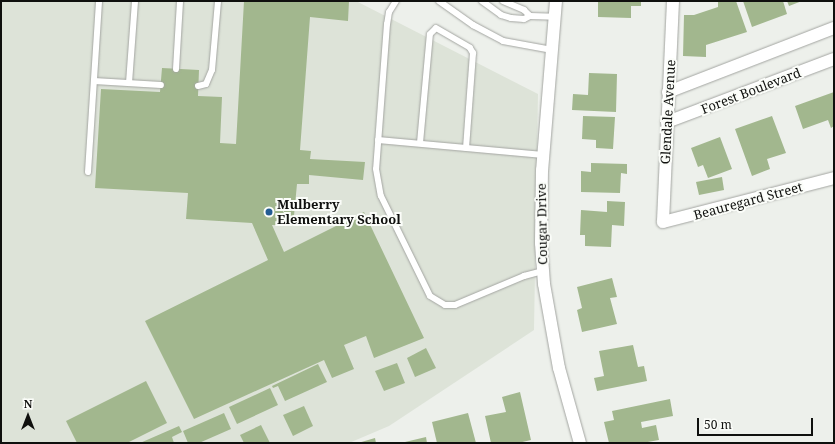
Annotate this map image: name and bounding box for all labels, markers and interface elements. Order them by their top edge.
street label: Glendale Avenue [657,59,679,165]
street label: Forest Boulevard [699,65,803,117]
street label: Beauregard Street [692,179,804,223]
street label: Cougar Drive [533,183,551,265]
place label: Mulberry Elementary School [277,197,401,228]
marker: Mulberry Elementary School [264,207,274,217]
north arrow [8,396,48,436]
text: N [24,396,32,411]
scale bar [699,410,815,436]
text: 50 m [704,416,732,433]

